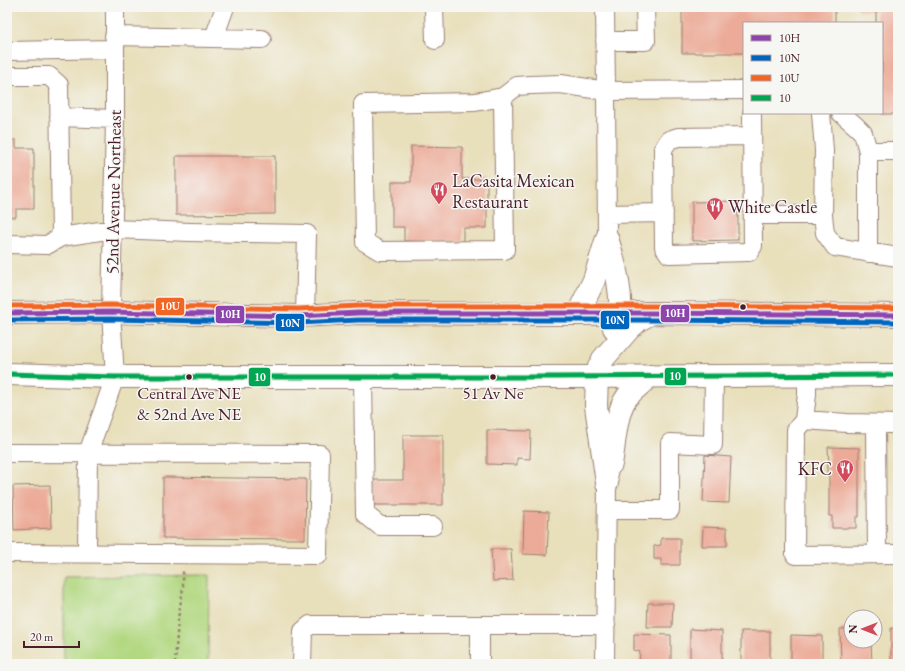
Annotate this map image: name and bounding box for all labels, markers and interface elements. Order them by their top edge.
legend [743,22,883,114]
text: 10H [779,30,801,46]
text: 10N [779,50,801,66]
text: 10U [779,70,800,86]
text: 10 [779,90,791,106]
street label: 52nd Avenue Northeast [100,109,126,274]
place label: LaCasita Mexican Restaurant [452,169,575,213]
restaurant icon: LaCasita Mexican Restaurant [429,180,449,205]
place label: White Castle [728,195,817,218]
restaurant icon: White Castle [705,196,725,221]
line badge: 10U [155,297,185,316]
text: 10U [160,299,181,313]
unlabelled marker [738,302,748,312]
line badge: 10H [660,304,690,323]
line badge: 10H [215,305,245,324]
text: 10H [665,306,685,320]
text: 10H [220,307,240,321]
line badge: 10N [600,310,630,330]
line badge: 10N [275,313,305,332]
text: 10N [605,313,625,327]
text: 10N [280,316,300,330]
line badge: 10 [248,367,271,387]
line badge: 10 [664,367,687,386]
text: 10 [669,369,681,383]
text: 10 [254,370,266,384]
marker: Central Ave NE & 52nd Ave NE [184,372,194,382]
marker: 51 Av Ne [488,372,498,382]
place label: Central Ave NE & 52nd Ave NE [137,382,242,425]
place label: 51 Av Ne [462,382,524,404]
place label: KFC [798,457,832,480]
restaurant icon: KFC [835,458,855,483]
north arrow [843,609,883,649]
scale bar [24,623,79,649]
text: N [846,624,860,633]
text: 20 m [30,629,54,645]

